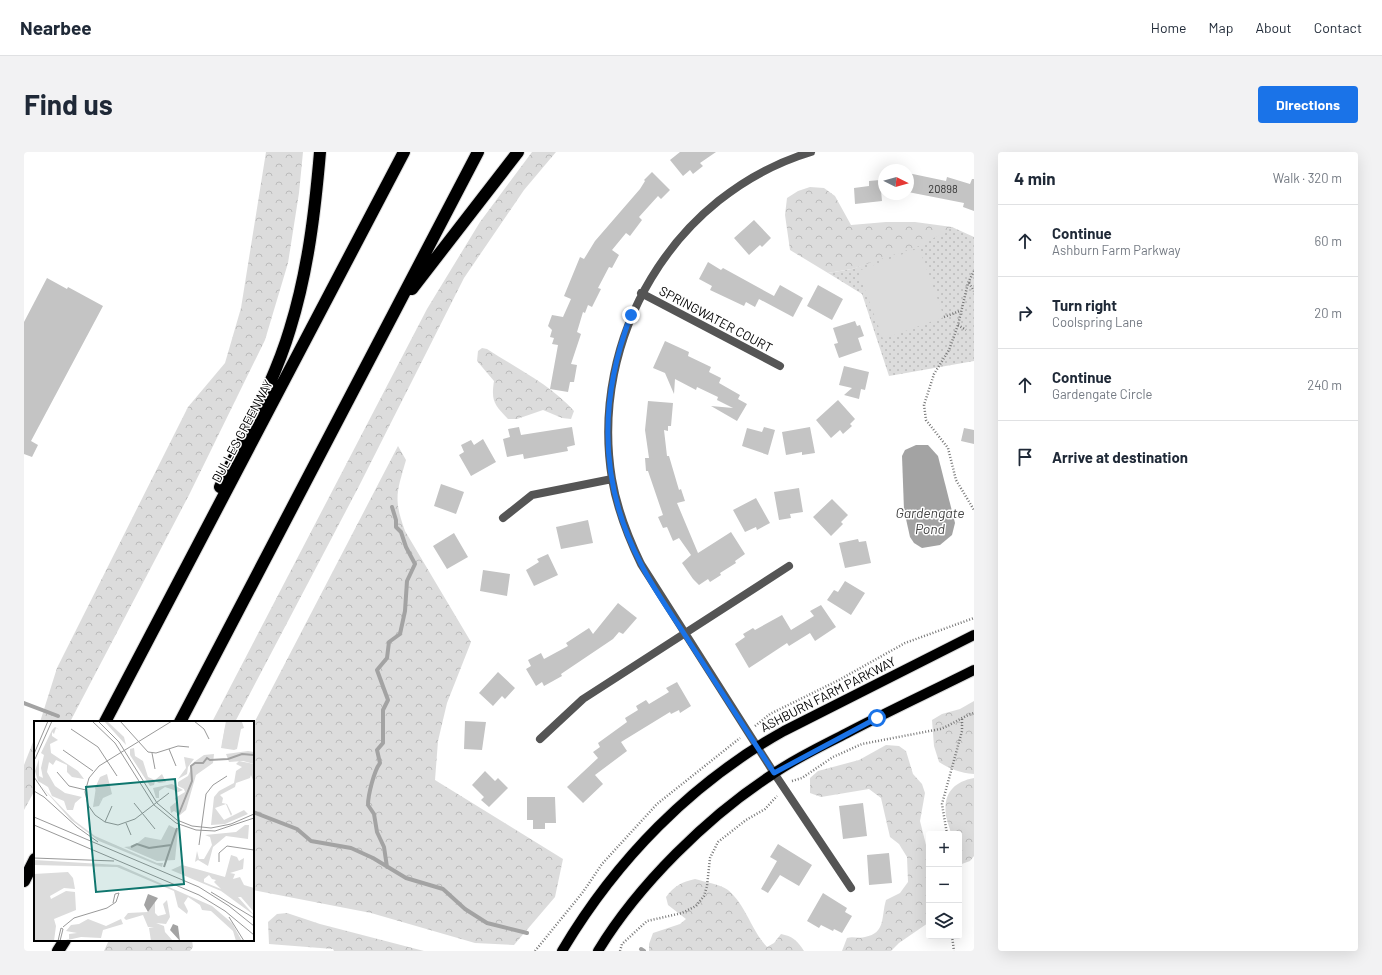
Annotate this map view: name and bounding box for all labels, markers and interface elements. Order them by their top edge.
text: Nearbee [20,16,92,39]
text: Home [1151,19,1187,36]
text: Map [1209,19,1233,36]
text: About [1255,19,1292,36]
text: Contact [1314,19,1362,36]
button: Directions [1258,86,1358,123]
text: Find us [24,87,113,121]
north arrow [878,164,914,200]
text: 4 min [1014,168,1056,188]
text: Walk · 320 m [1273,170,1342,186]
house number: 20898 [928,182,958,195]
text: Continue [1052,224,1112,242]
icon: ahead [1014,230,1036,252]
text: 60 m [1315,233,1342,249]
text: Ashburn Farm Parkway [1052,242,1181,258]
street label: SPRINGWATER COURT [657,282,775,356]
text: Turn right [1052,296,1117,314]
icon: right [1014,302,1036,324]
text: 20 m [1314,305,1342,321]
route end [622,306,640,324]
text: Coolspring Lane [1052,314,1143,330]
text: Continue [1052,368,1112,386]
icon: ahead [1014,374,1036,396]
street label: DULLES GREENWAY [208,377,276,485]
text: 240 m [1307,377,1342,393]
text: Gardengate Circle [1052,386,1152,402]
icon: arrive [1014,446,1036,468]
text: Arrive at destination [1052,448,1188,466]
water label: Gardengate Pond [895,504,965,537]
street label: ASHBURN FARM PARKWAY [758,653,898,735]
route start [868,709,886,727]
inset map [34,721,254,941]
map controls [926,831,962,939]
button: + [926,831,962,867]
button: − [926,867,962,903]
button: layers [926,903,962,939]

